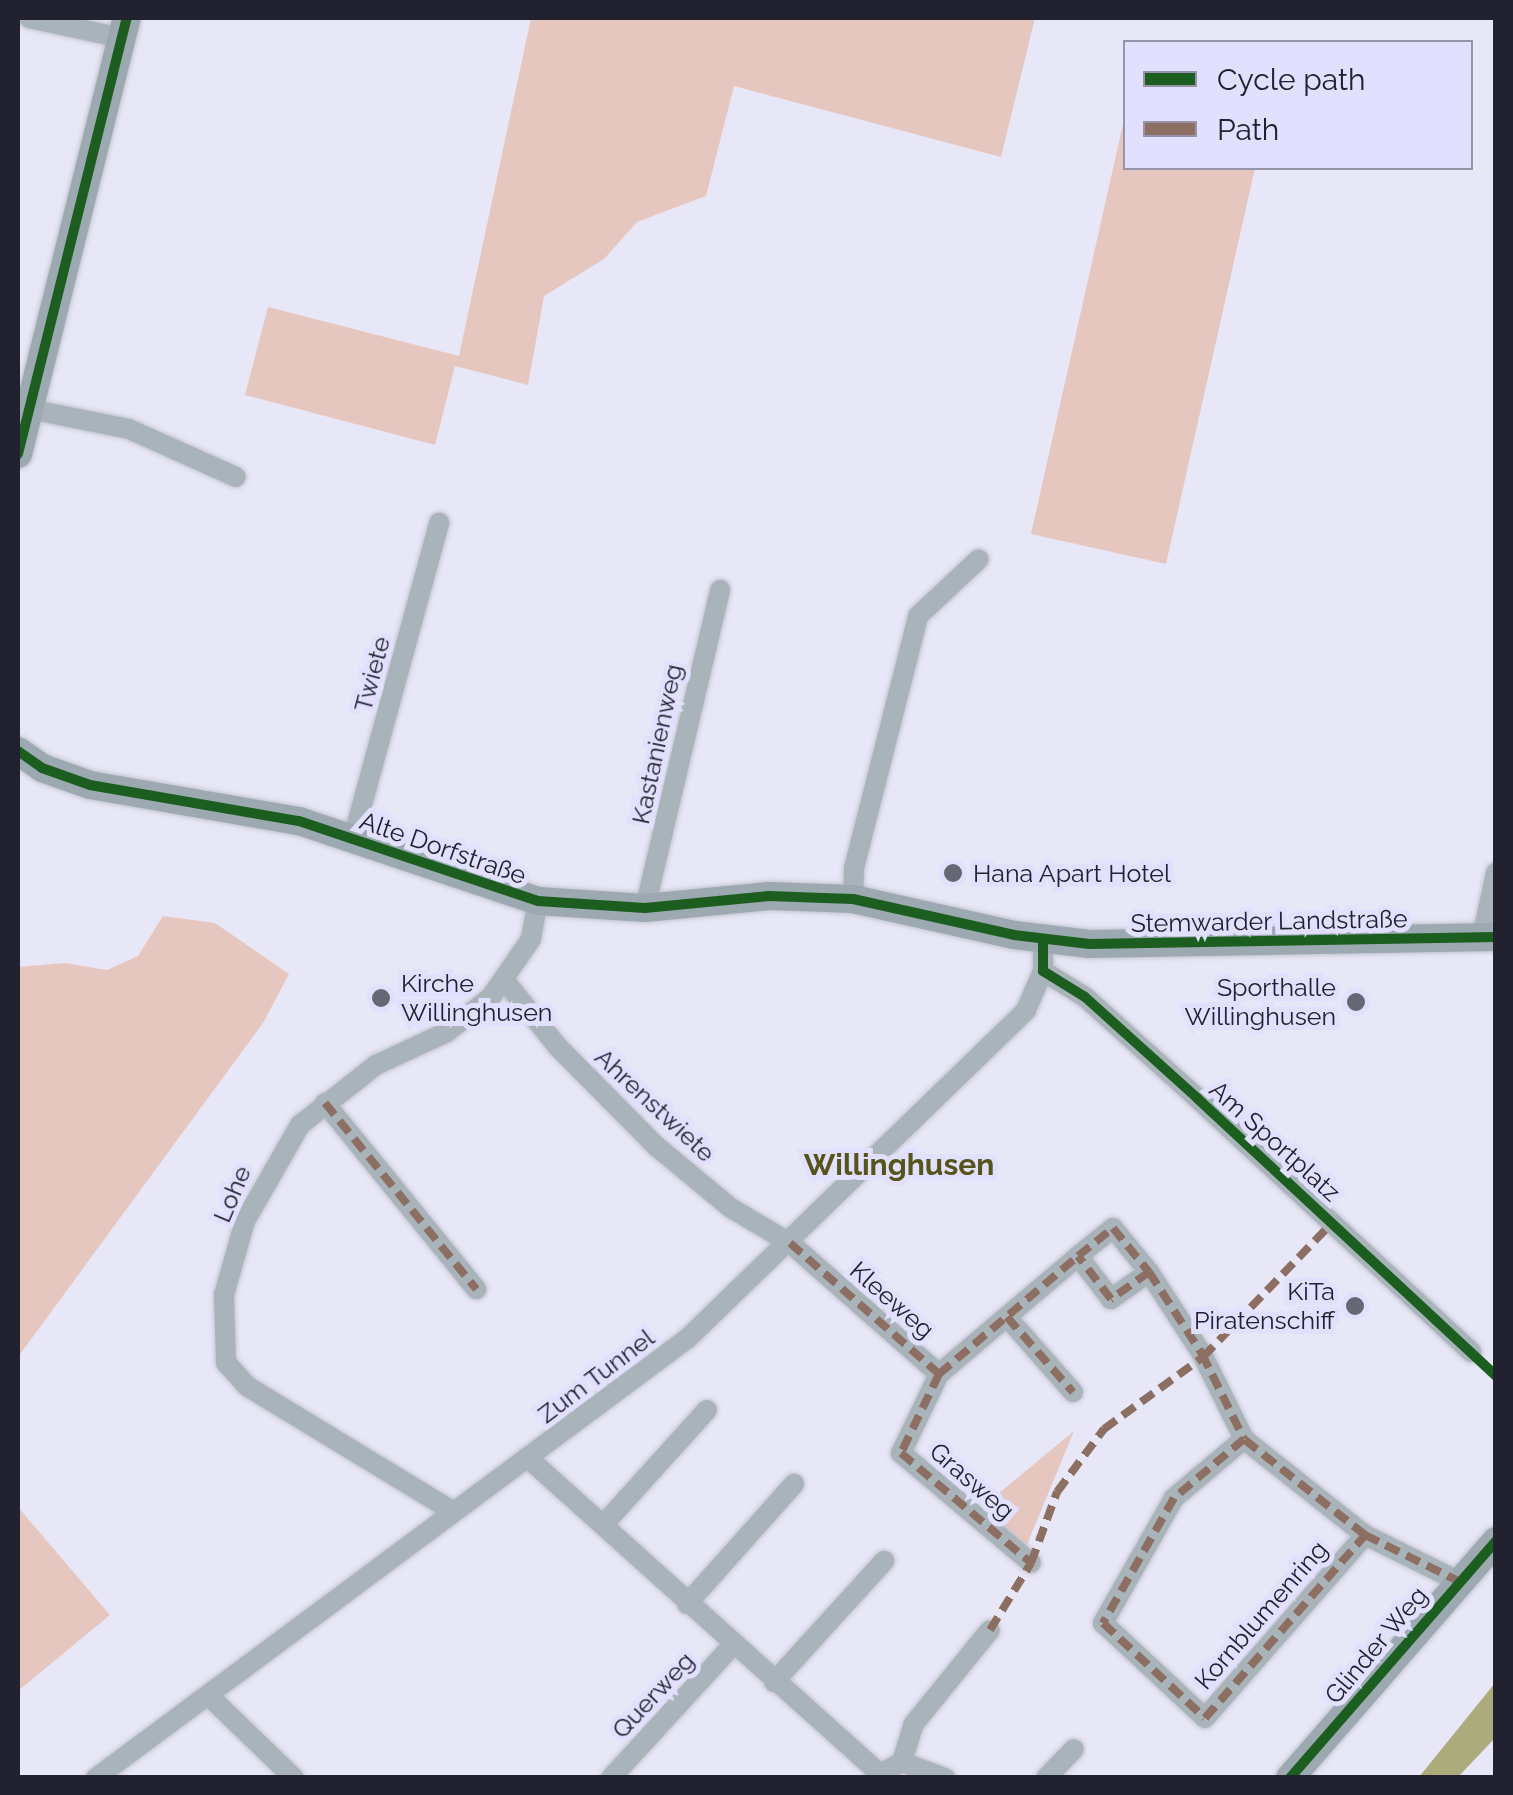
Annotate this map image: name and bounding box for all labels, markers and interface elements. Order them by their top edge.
legend [1123,40,1473,170]
text: Cycle path [1217,62,1365,97]
text: Path [1217,112,1279,147]
street label: Twiete [348,633,396,715]
street label: Kastanienweg [625,661,689,827]
street label: Alte Dorfstraße [356,806,530,890]
place label: Hana Apart Hotel [973,858,1172,888]
marker: Hana Apart Hotel [942,862,964,884]
street label: Stemwarder Landstraße [1130,904,1408,938]
place label: Kirche Willinghusen [401,969,552,1028]
place label: Sporthalle Willinghusen [1185,973,1336,1032]
marker: Kirche Willinghusen [370,987,392,1009]
marker: Sporthalle Willinghusen [1345,991,1367,1013]
street label: Ahrenstwiete [589,1042,721,1168]
street label: Am Sportplatz [1204,1075,1346,1207]
district label: Willinghusen [804,1147,994,1183]
street label: Lohe [207,1161,257,1227]
street label: Kleeweg [844,1255,940,1345]
place label: KiTa Piratenschiff [1194,1277,1335,1336]
marker: KiTa Piratenschiff [1344,1295,1366,1317]
street label: Zum Tunnel [532,1322,660,1430]
street label: Grasweg [924,1436,1020,1526]
street label: Kornblumenring [1188,1535,1334,1695]
street label: Glinder Weg [1318,1580,1434,1710]
street label: Querweg [606,1646,700,1744]

